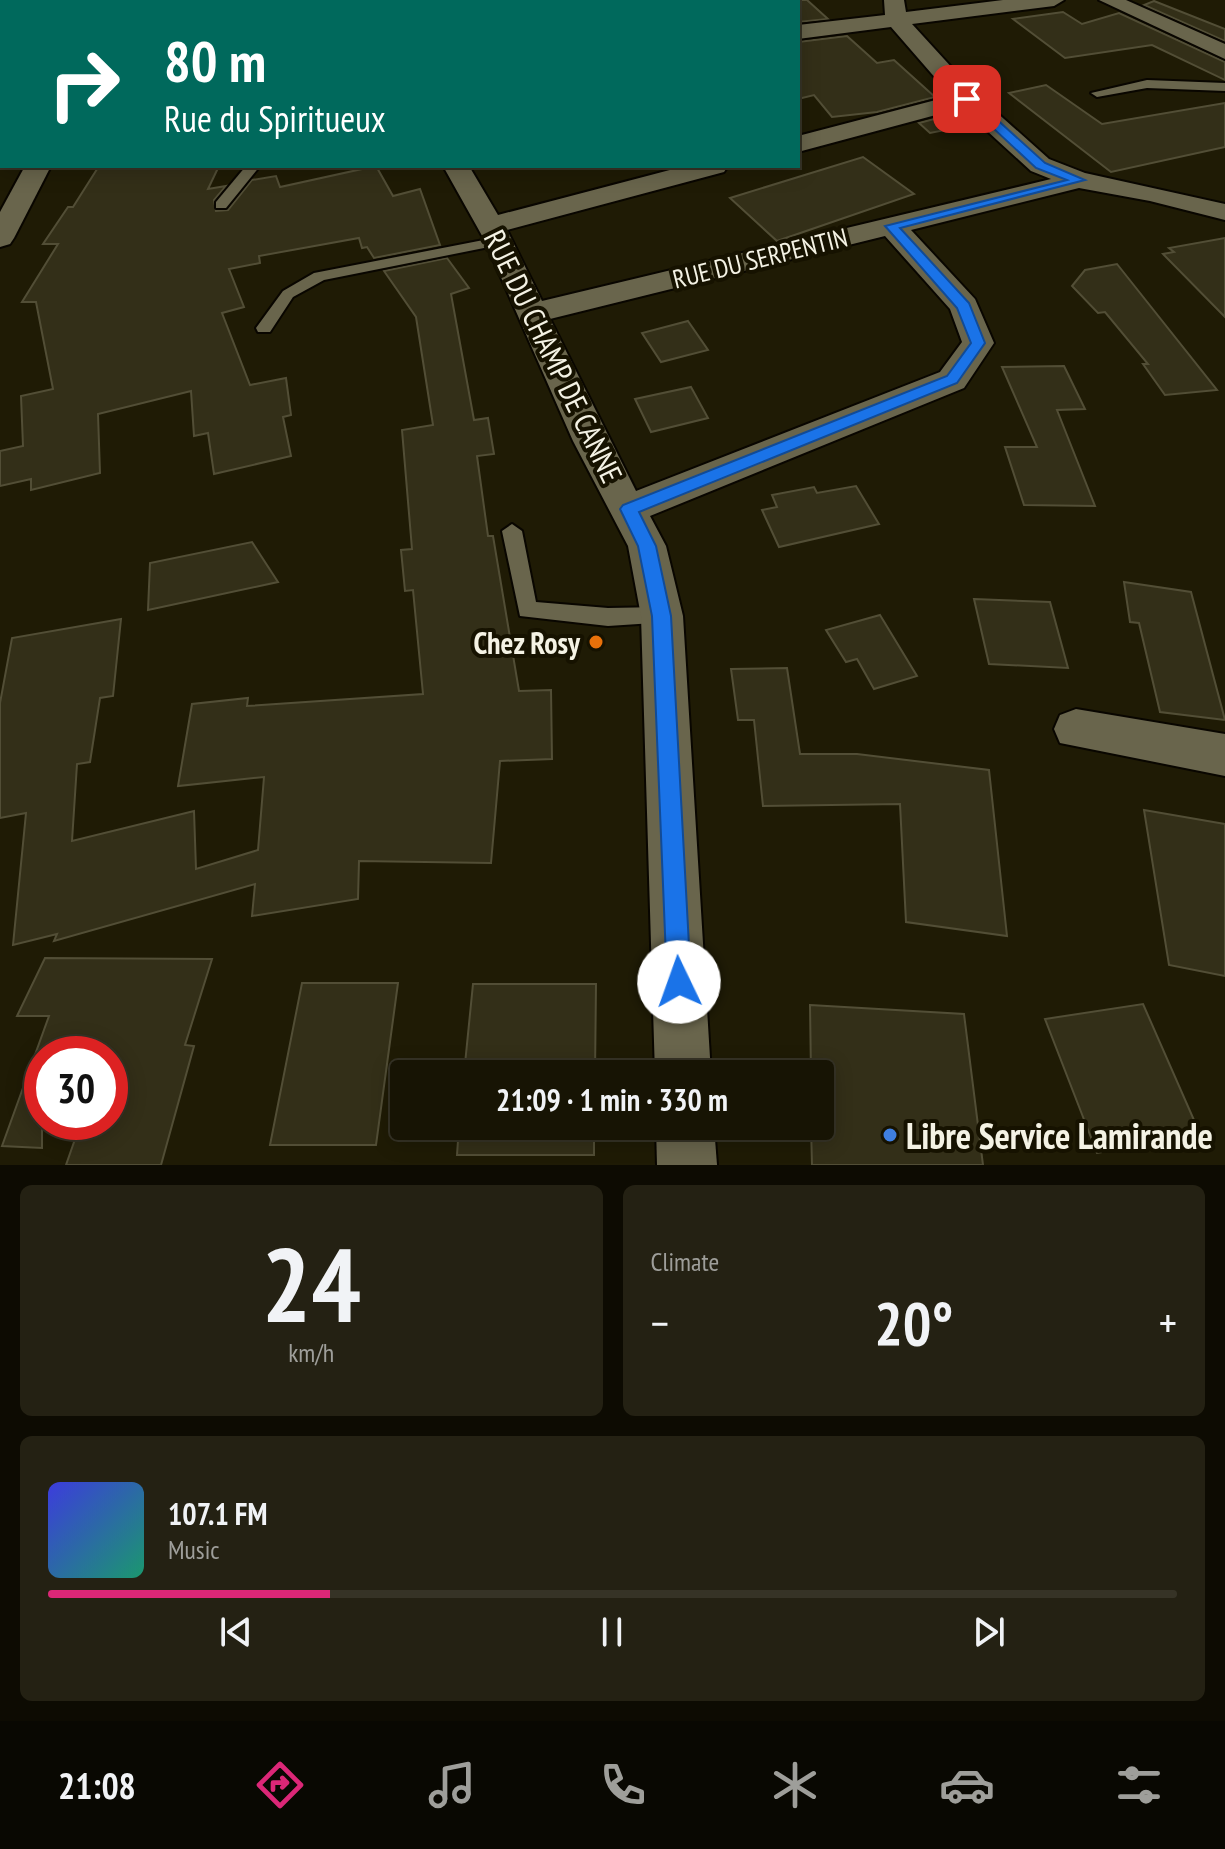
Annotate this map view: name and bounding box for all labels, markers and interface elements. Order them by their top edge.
text: 80 m [164,25,266,97]
icon: right [32,32,136,136]
pin [933,65,1001,133]
icon: arrive [945,77,989,121]
text: Rue du Spiritueux [164,95,386,142]
street label: RUE DU SERPENTIN [669,220,851,296]
street label: RUE DU CHAMP DE CANNE [476,223,632,489]
place label: Chez Rosy [473,623,581,662]
marker: Chez Rosy [587,633,605,651]
position arrow [637,940,721,1024]
speed limit sign: 30 [24,1036,128,1140]
text: 21:09 · 1 min · 330 m [496,1080,728,1119]
place label: Libre Service Lamirande [906,1112,1213,1159]
marker: Libre Service Lamirande [881,1126,899,1144]
text: 24 [262,1216,361,1351]
text: Climate [651,1245,719,1278]
text: 20° [874,1284,953,1362]
text: − [651,1294,669,1351]
text: + [1159,1294,1177,1351]
text: km/h [288,1336,334,1369]
text: 107.1 FM [168,1494,267,1533]
text: Music [168,1533,220,1566]
icon: previous [214,1610,258,1654]
icon: pause [590,1610,634,1654]
icon: next [967,1610,1011,1654]
icon: directions [252,1757,308,1813]
icon: music [424,1757,480,1813]
icon: phone [595,1757,651,1813]
icon: climate [767,1757,823,1813]
icon: car [939,1757,995,1813]
icon: filters [1111,1757,1167,1813]
text: 21:08 [58,1762,136,1809]

